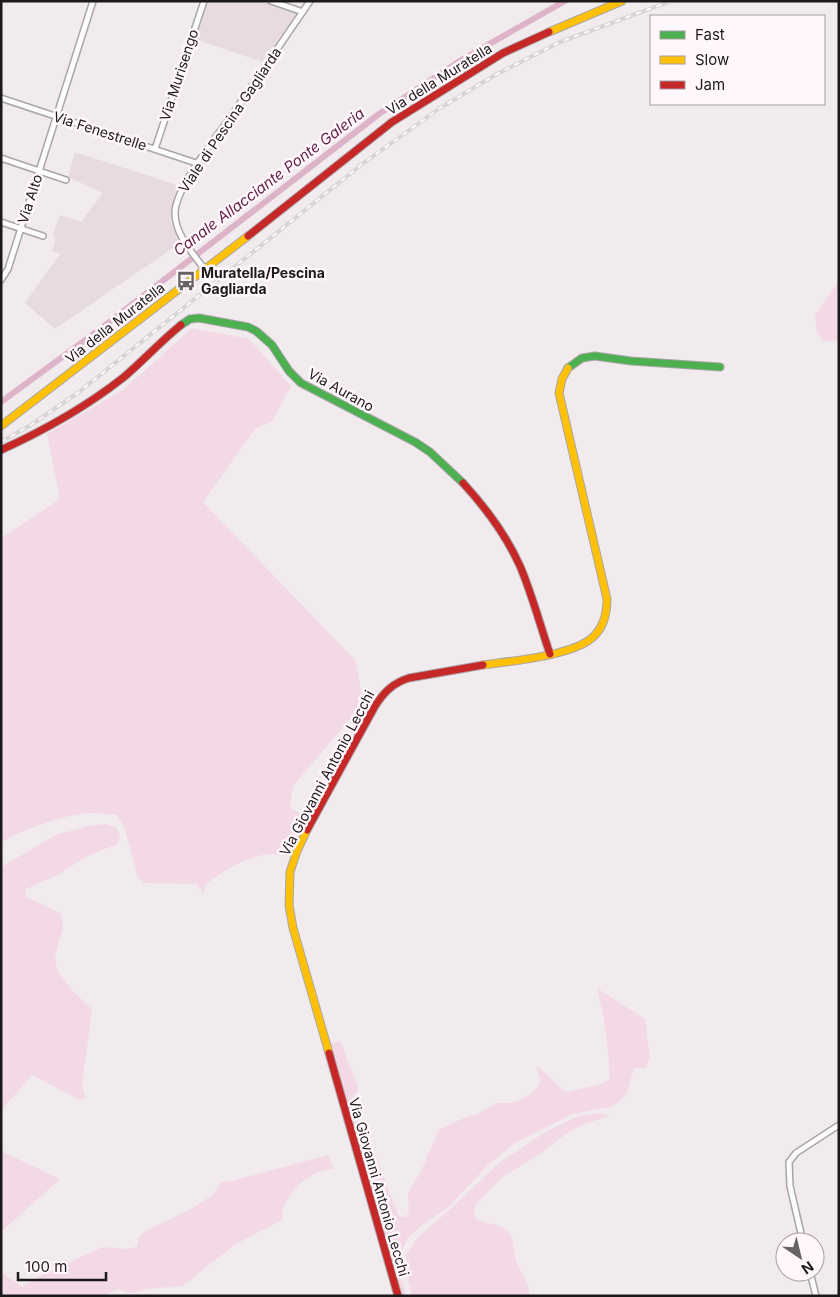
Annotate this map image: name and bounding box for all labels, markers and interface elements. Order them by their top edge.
legend [650,15,825,105]
text: Fast [695,25,725,44]
street label: Via Murisengo [156,27,201,123]
street label: Via della Muratella [383,39,495,118]
street label: Viale di Pescina Gagliarda [175,44,284,195]
text: Slow [695,50,729,69]
text: Jam [695,75,725,94]
water label: Canale Allacciante Ponte Galeria [169,103,368,260]
street label: Via Fenestrelle [51,107,149,154]
street label: Via Alto [14,172,45,226]
place label: Muratella/Pescina Gagliarda [201,264,325,297]
bus stop icon: Muratella/Pescina Gagliarda [175,270,197,292]
street label: Via della Muratella [62,279,168,367]
street label: Via Aurano [305,365,377,415]
street label: Via Giovanni Antonio Lecchi [276,687,377,858]
street label: Via Giovanni Antonio Lecchi [346,1096,413,1278]
north arrow [775,1232,825,1282]
scale bar [18,1250,105,1282]
text: 100 m [25,1257,67,1276]
text: N [798,1258,817,1278]

